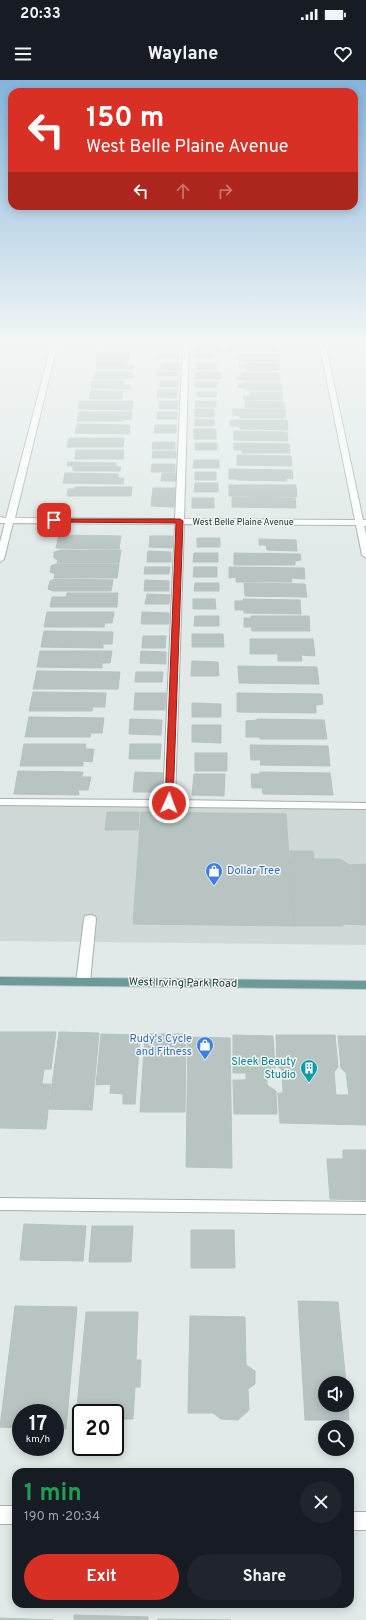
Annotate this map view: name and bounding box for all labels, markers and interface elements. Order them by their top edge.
text: 20:33 [20,5,61,24]
icon: menu [12,43,34,65]
text: Waylane [148,43,218,66]
icon: heart [332,43,354,65]
text: 150 m [86,101,164,137]
icon: left [20,104,72,156]
text: West Belle Plaine Avenue [86,136,288,159]
icon: left [130,180,152,202]
icon: ahead [172,180,194,202]
icon: right [214,180,236,202]
pin [37,503,71,537]
icon: arrive [43,509,65,531]
street label: West Belle Plaine Avenue [192,517,294,528]
position arrow [148,782,190,824]
shop icon: Dollar Tree [204,861,224,886]
place label: Dollar Tree [227,864,280,878]
street label: West Irving Park Road [129,975,237,991]
place label: Rudy's Cycle and Fitness [130,1032,192,1059]
shop icon: Rudy's Cycle and Fitness [195,1035,215,1060]
place label: Sleek Beauty Studio [231,1055,296,1082]
building icon: Sleek Beauty Studio [299,1058,319,1083]
map controls [318,1376,354,1456]
button: sound [318,1376,354,1412]
speed limit sign: 20 [72,1404,124,1456]
text: 17 [29,1412,47,1438]
button: search [318,1420,354,1456]
text: km/h [26,1433,50,1446]
text: 1 min [24,1479,82,1509]
button: close [300,1481,342,1523]
text: 190 m · 20:34 [24,1509,100,1525]
button: Exit [24,1554,179,1600]
button: Share [187,1554,342,1600]

